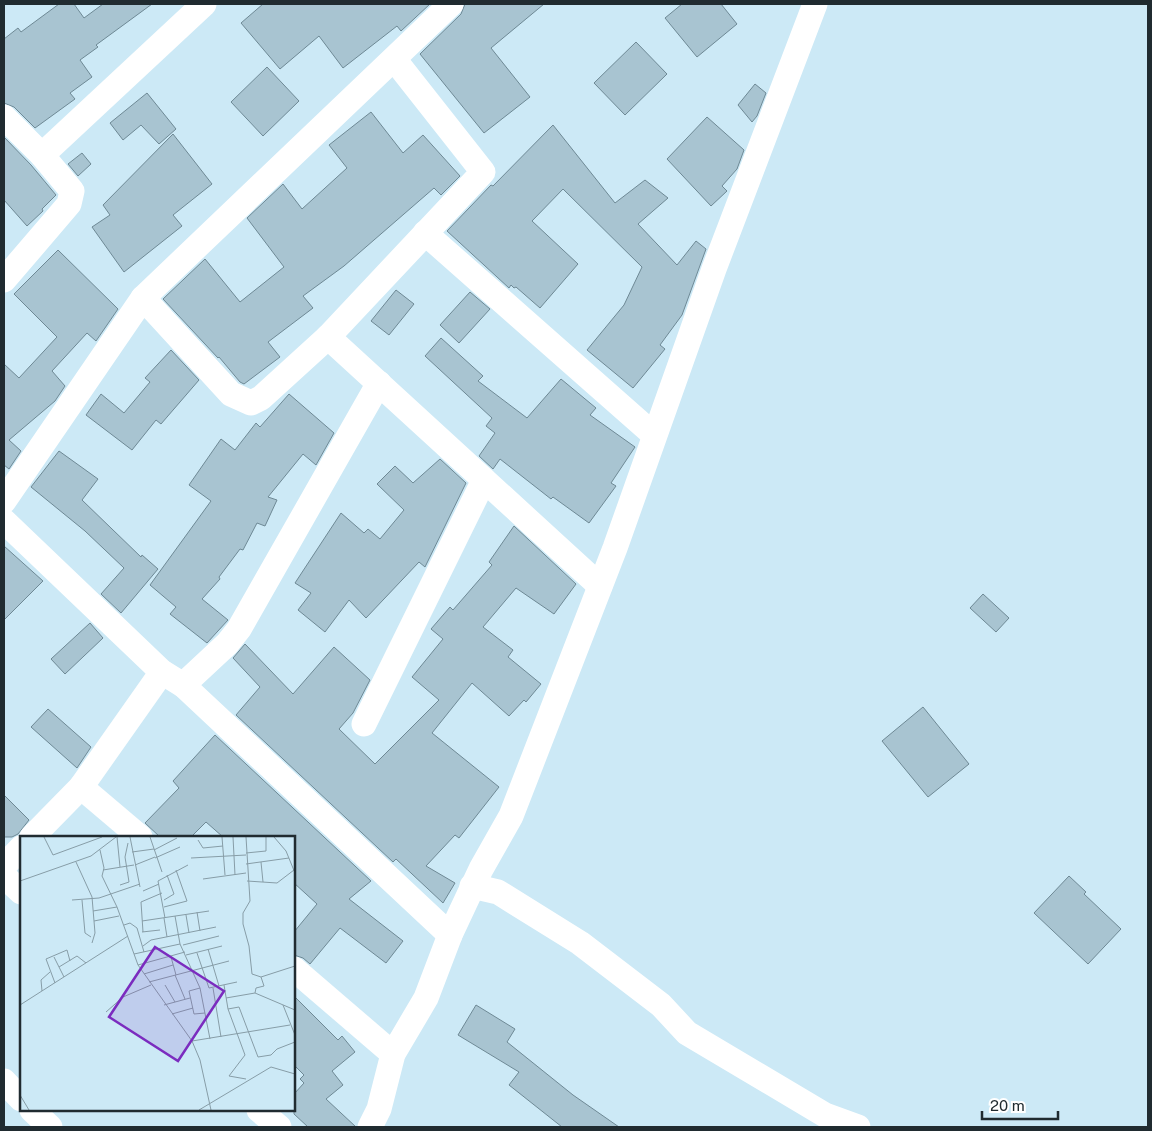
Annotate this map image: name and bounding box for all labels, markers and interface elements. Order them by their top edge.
inset map [20,836,295,1111]
scale bar [982,1088,1058,1120]
text: 20 m [990,1097,1025,1114]

